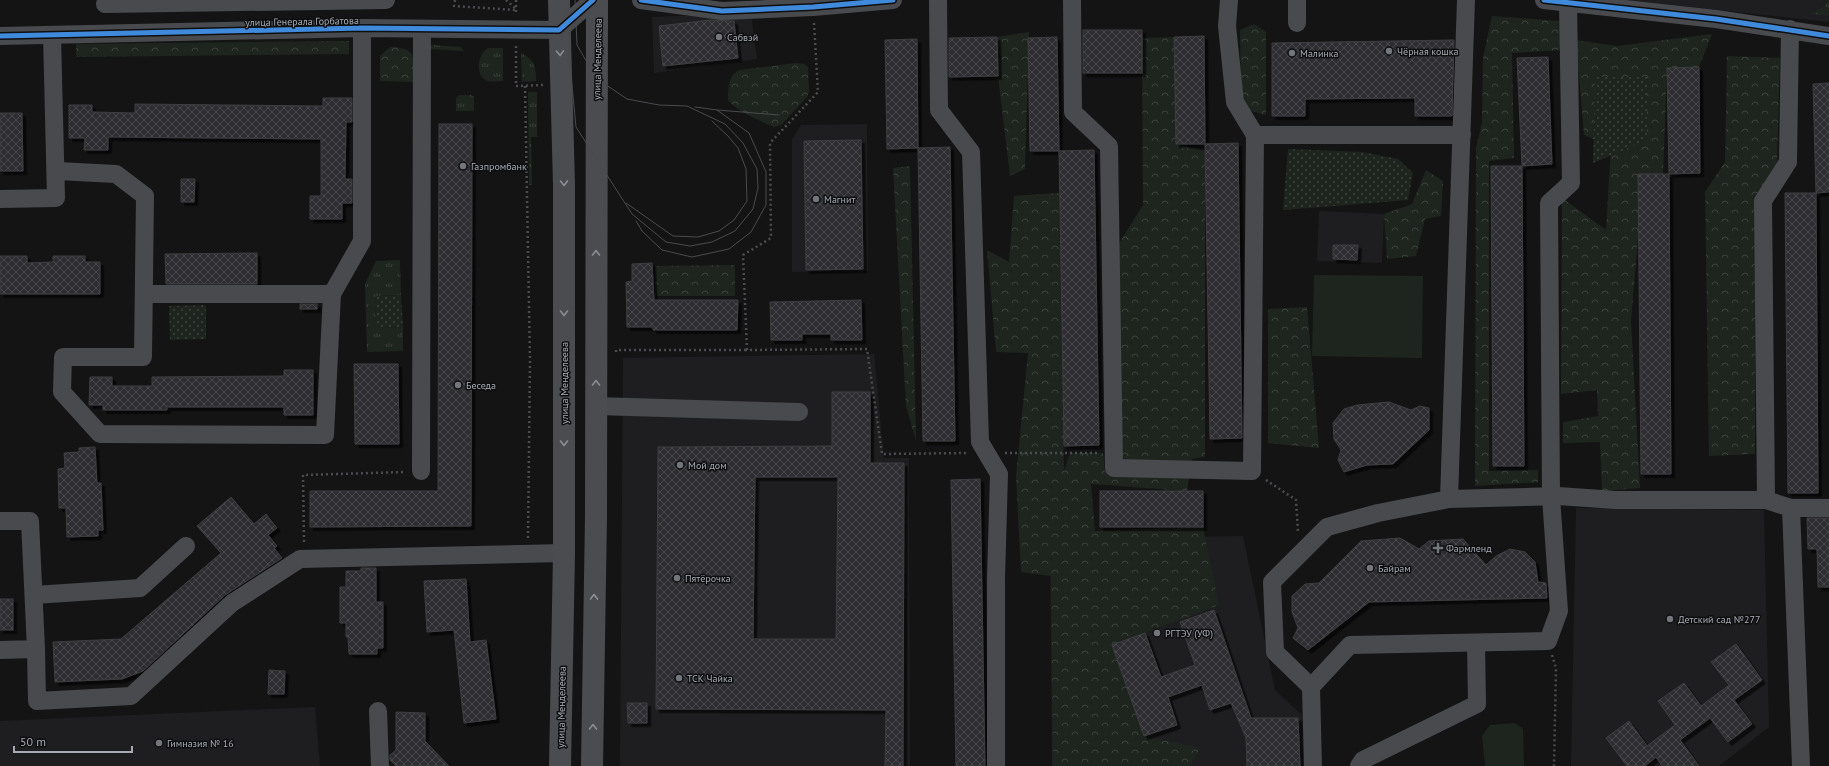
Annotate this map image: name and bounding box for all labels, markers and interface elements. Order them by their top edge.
street label: улица Генерала Горбатова [245,14,359,29]
street label: улица Менделеева [590,18,605,100]
place label: Сабвэй [727,31,758,44]
marker: Сабвэй [714,32,724,42]
place label: Чёрная кошка [1397,45,1458,58]
marker: Чёрная кошка [1384,46,1394,56]
place label: Малинка [1300,47,1339,60]
marker: Малинка [1287,48,1297,58]
one-way arrow [556,50,564,56]
place label: Газпромбанк [471,160,527,173]
marker: Газпромбанк [458,161,468,171]
one-way arrow [560,180,568,186]
place label: Магнит [824,193,855,206]
marker: Магнит [811,194,821,204]
one-way arrow [592,250,600,256]
one-way arrow [560,310,568,316]
street label: улица Менделеева [558,342,571,424]
place label: Беседа [466,379,496,392]
marker: Беседа [453,380,463,390]
one-way arrow [592,380,600,386]
one-way arrow [560,440,568,446]
place label: Мой дом [688,459,727,472]
marker: Мой дом [675,460,685,470]
place label: Фармленд [1446,542,1492,555]
marker: Фармленд [1433,543,1443,553]
place label: Байрам [1378,562,1411,575]
marker: Байрам [1365,563,1375,573]
place label: Пятёрочка [685,572,731,585]
marker: Пятёрочка [672,573,682,583]
one-way arrow [590,594,599,600]
place label: Детский сад №277 [1678,613,1760,626]
marker: Детский сад №277 [1665,614,1675,624]
place label: РГТЭУ (УФ) [1165,627,1213,640]
marker: РГТЭУ (УФ) [1152,628,1162,638]
street label: улица Менделеева [554,666,569,748]
place label: ТСК Чайка [687,672,733,685]
marker: ТСК Чайка [674,673,684,683]
one-way arrow [588,724,597,730]
scale bar [14,728,132,754]
text: 50 m [20,734,46,749]
place label: Гимназия № 16 [167,737,234,750]
marker: Гимназия № 16 [154,738,164,748]

